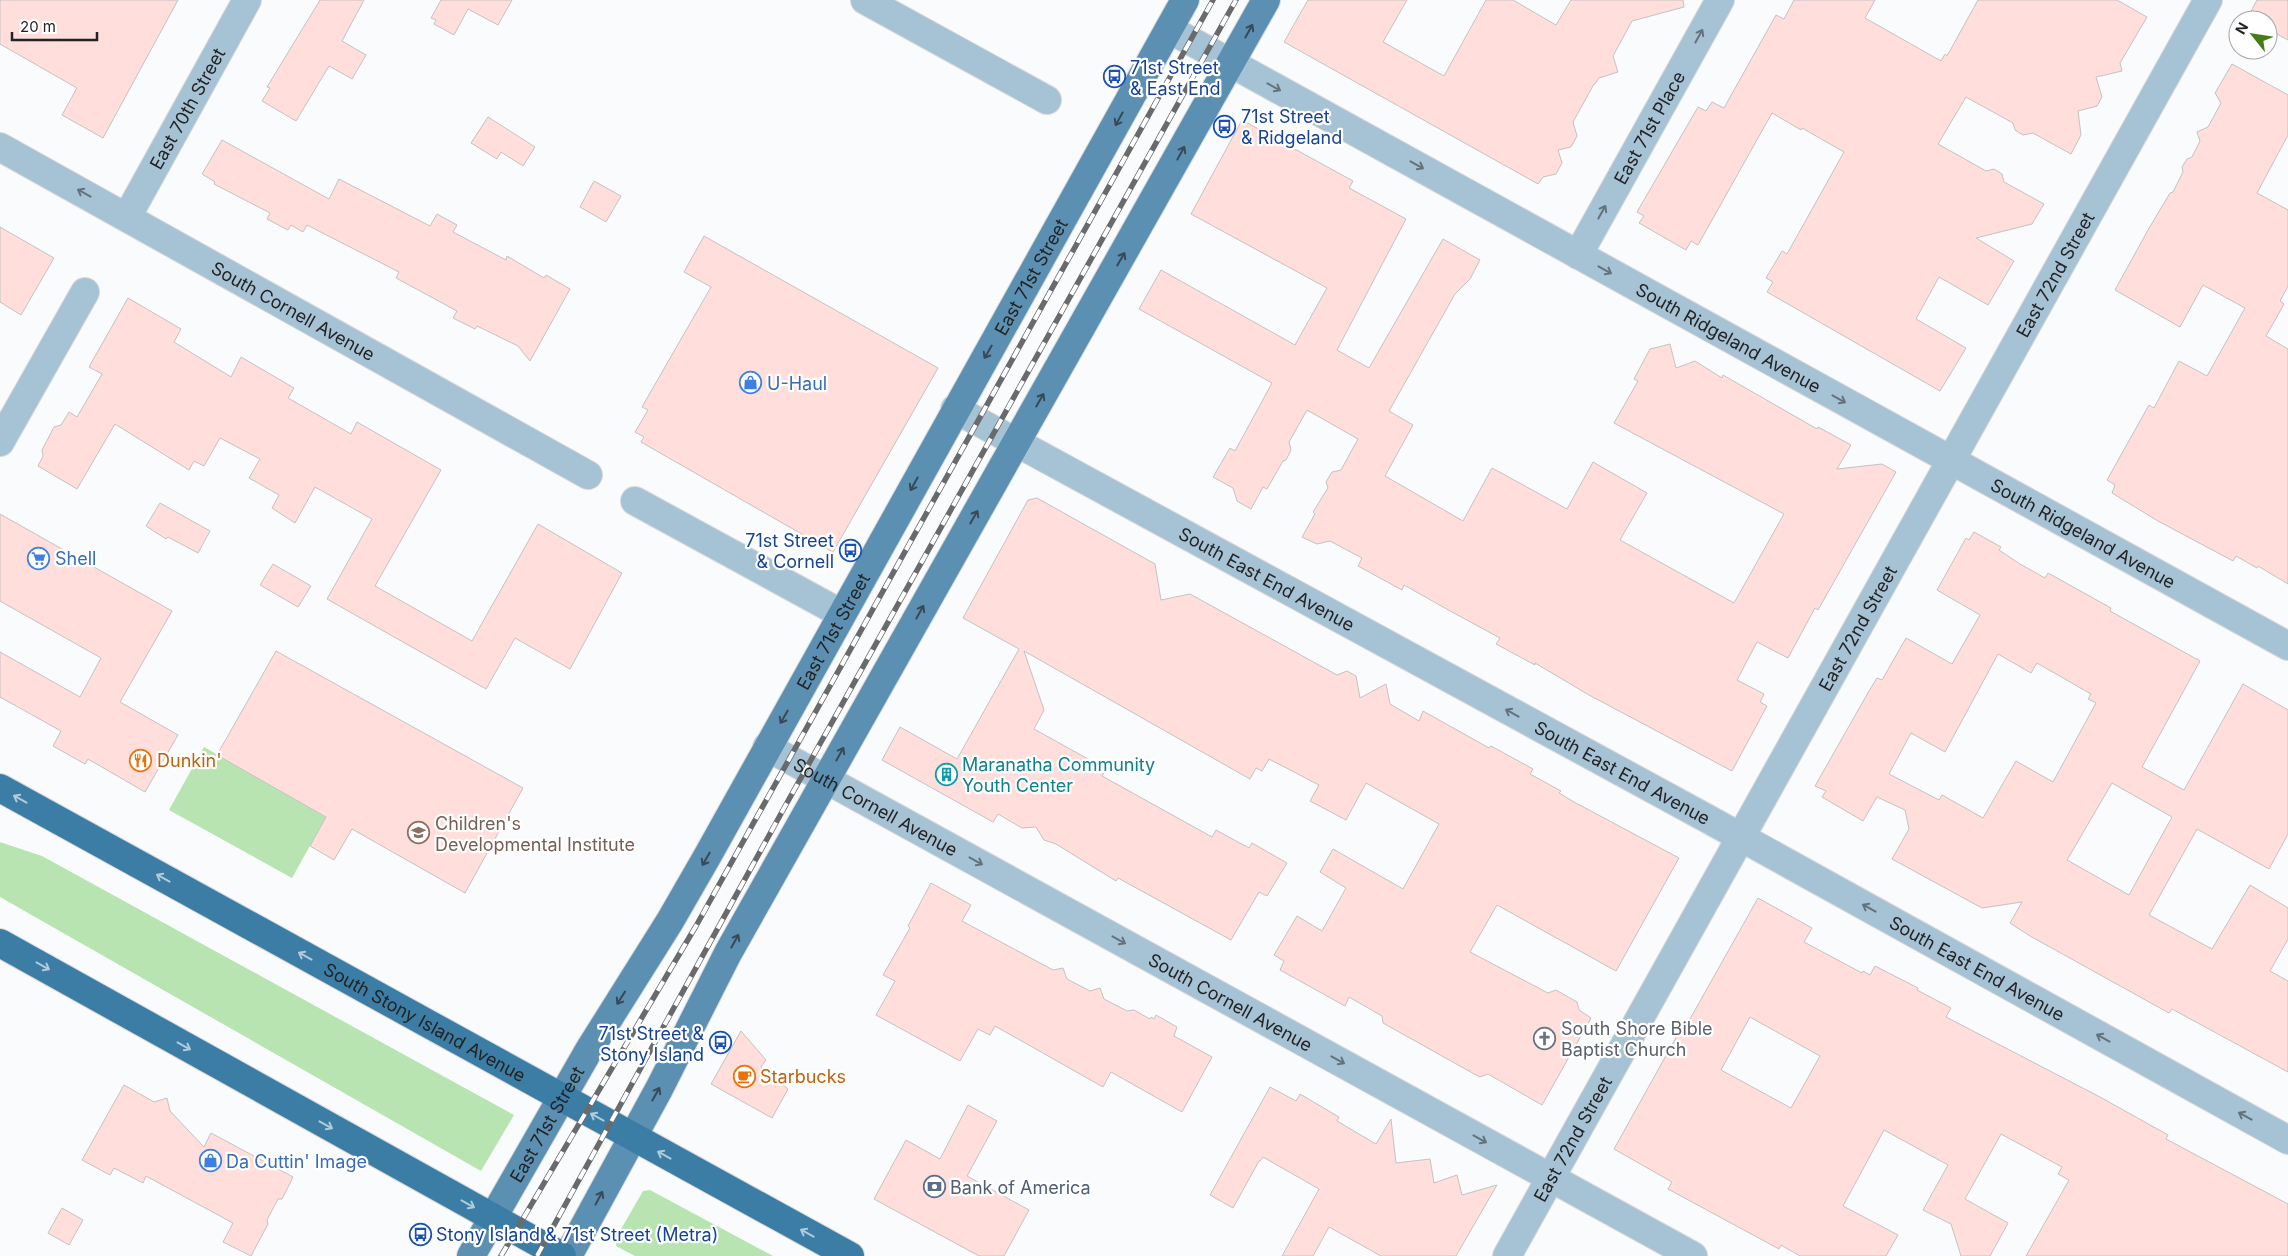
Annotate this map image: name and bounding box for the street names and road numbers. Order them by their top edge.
street label: East 70th Street [145,44,229,173]
street label: East 71st Place [1609,67,1689,188]
street label: East 72nd Street [2011,208,2098,341]
street label: East 71st Street [990,215,1072,339]
street label: South Cornell Avenue [208,257,379,365]
street label: South Ridgeland Avenue [1633,278,1825,397]
street label: South Ridgeland Avenue [1987,474,2179,592]
street label: South East End Avenue [1175,522,1358,635]
street label: East 72nd Street [1814,562,1901,694]
street label: East 71st Street [792,569,874,693]
street label: South East End Avenue [1531,716,1714,829]
street label: South Cornell Avenue [790,753,961,860]
street label: South East End Avenue [1886,911,2068,1025]
street label: South Cornell Avenue [1145,948,1316,1055]
street label: South Stony Island Avenue [320,958,529,1086]
street label: East 71st Street [505,1062,588,1186]
street label: East 72nd Street [1529,1073,1616,1205]

